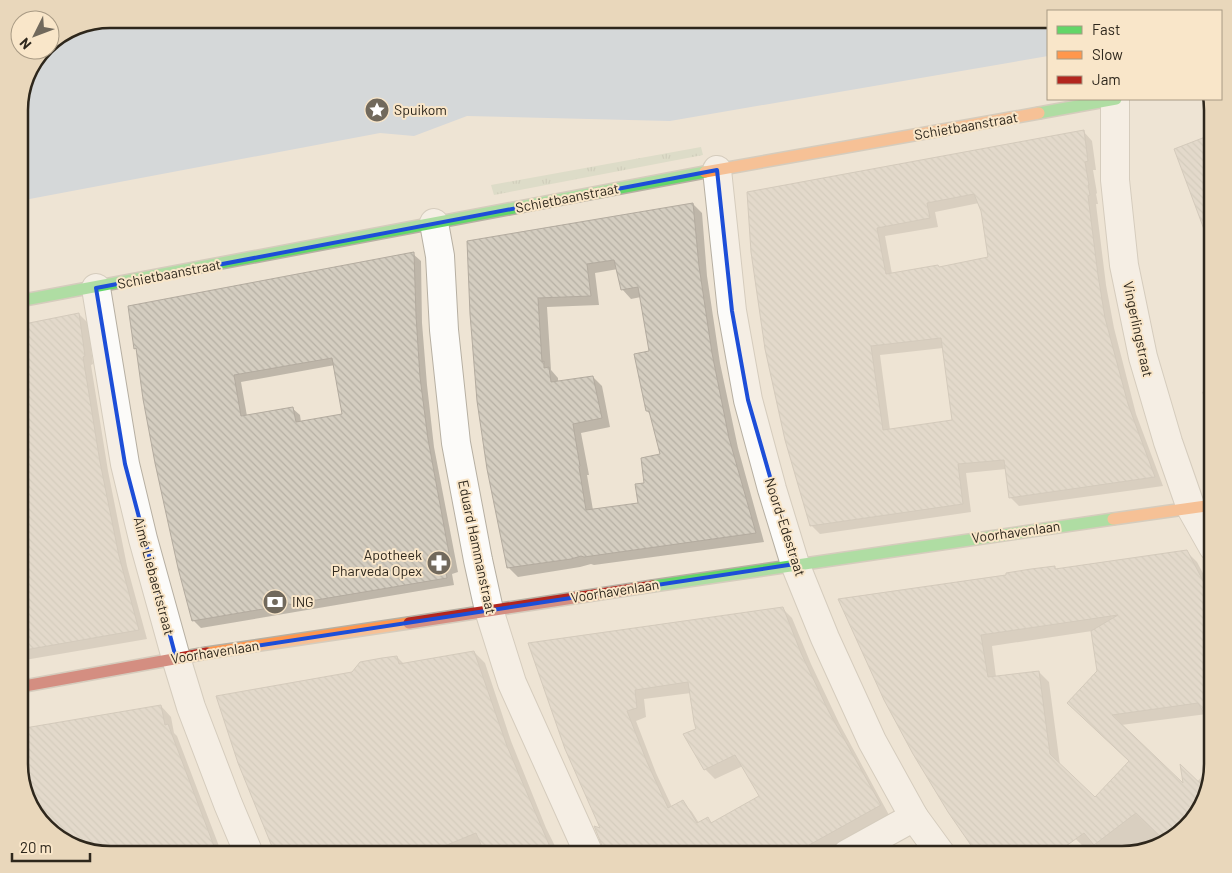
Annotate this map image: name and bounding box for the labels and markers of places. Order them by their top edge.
place icon: Spuikom [364,97,390,123]
place label: Spuikom [394,101,447,118]
place label: Apotheek Pharveda Opex [332,546,422,579]
pharmacy icon: Apotheek Pharveda Opex [426,550,452,576]
bank icon: ING [262,589,288,615]
place label: ING [292,593,314,610]

